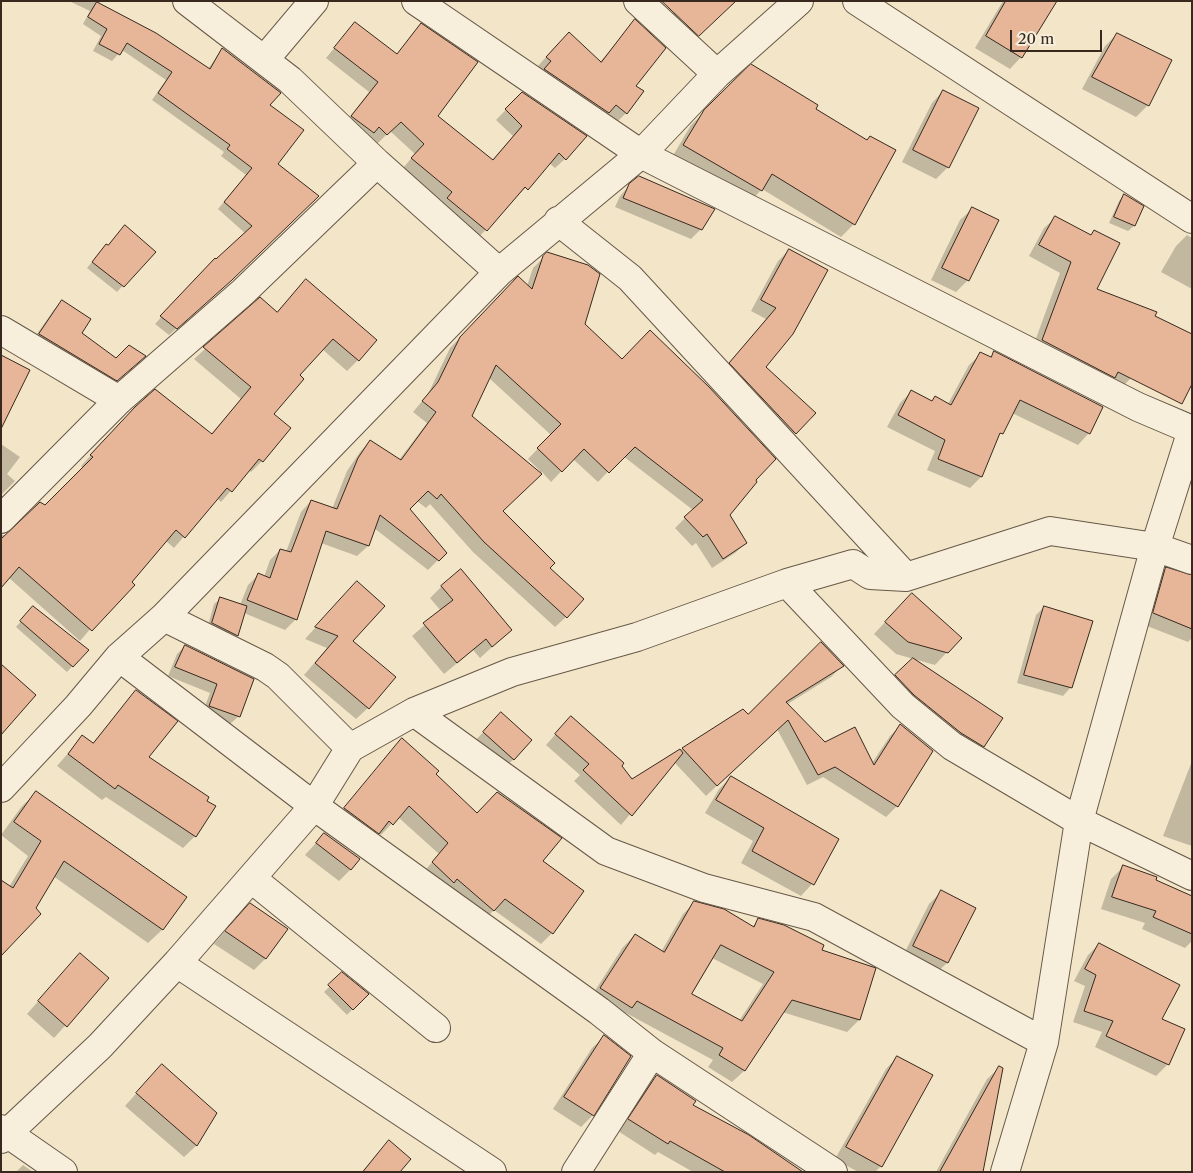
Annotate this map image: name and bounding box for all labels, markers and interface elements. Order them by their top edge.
scale bar [1013,20,1106,52]
text: 20 m [1018,29,1054,48]

